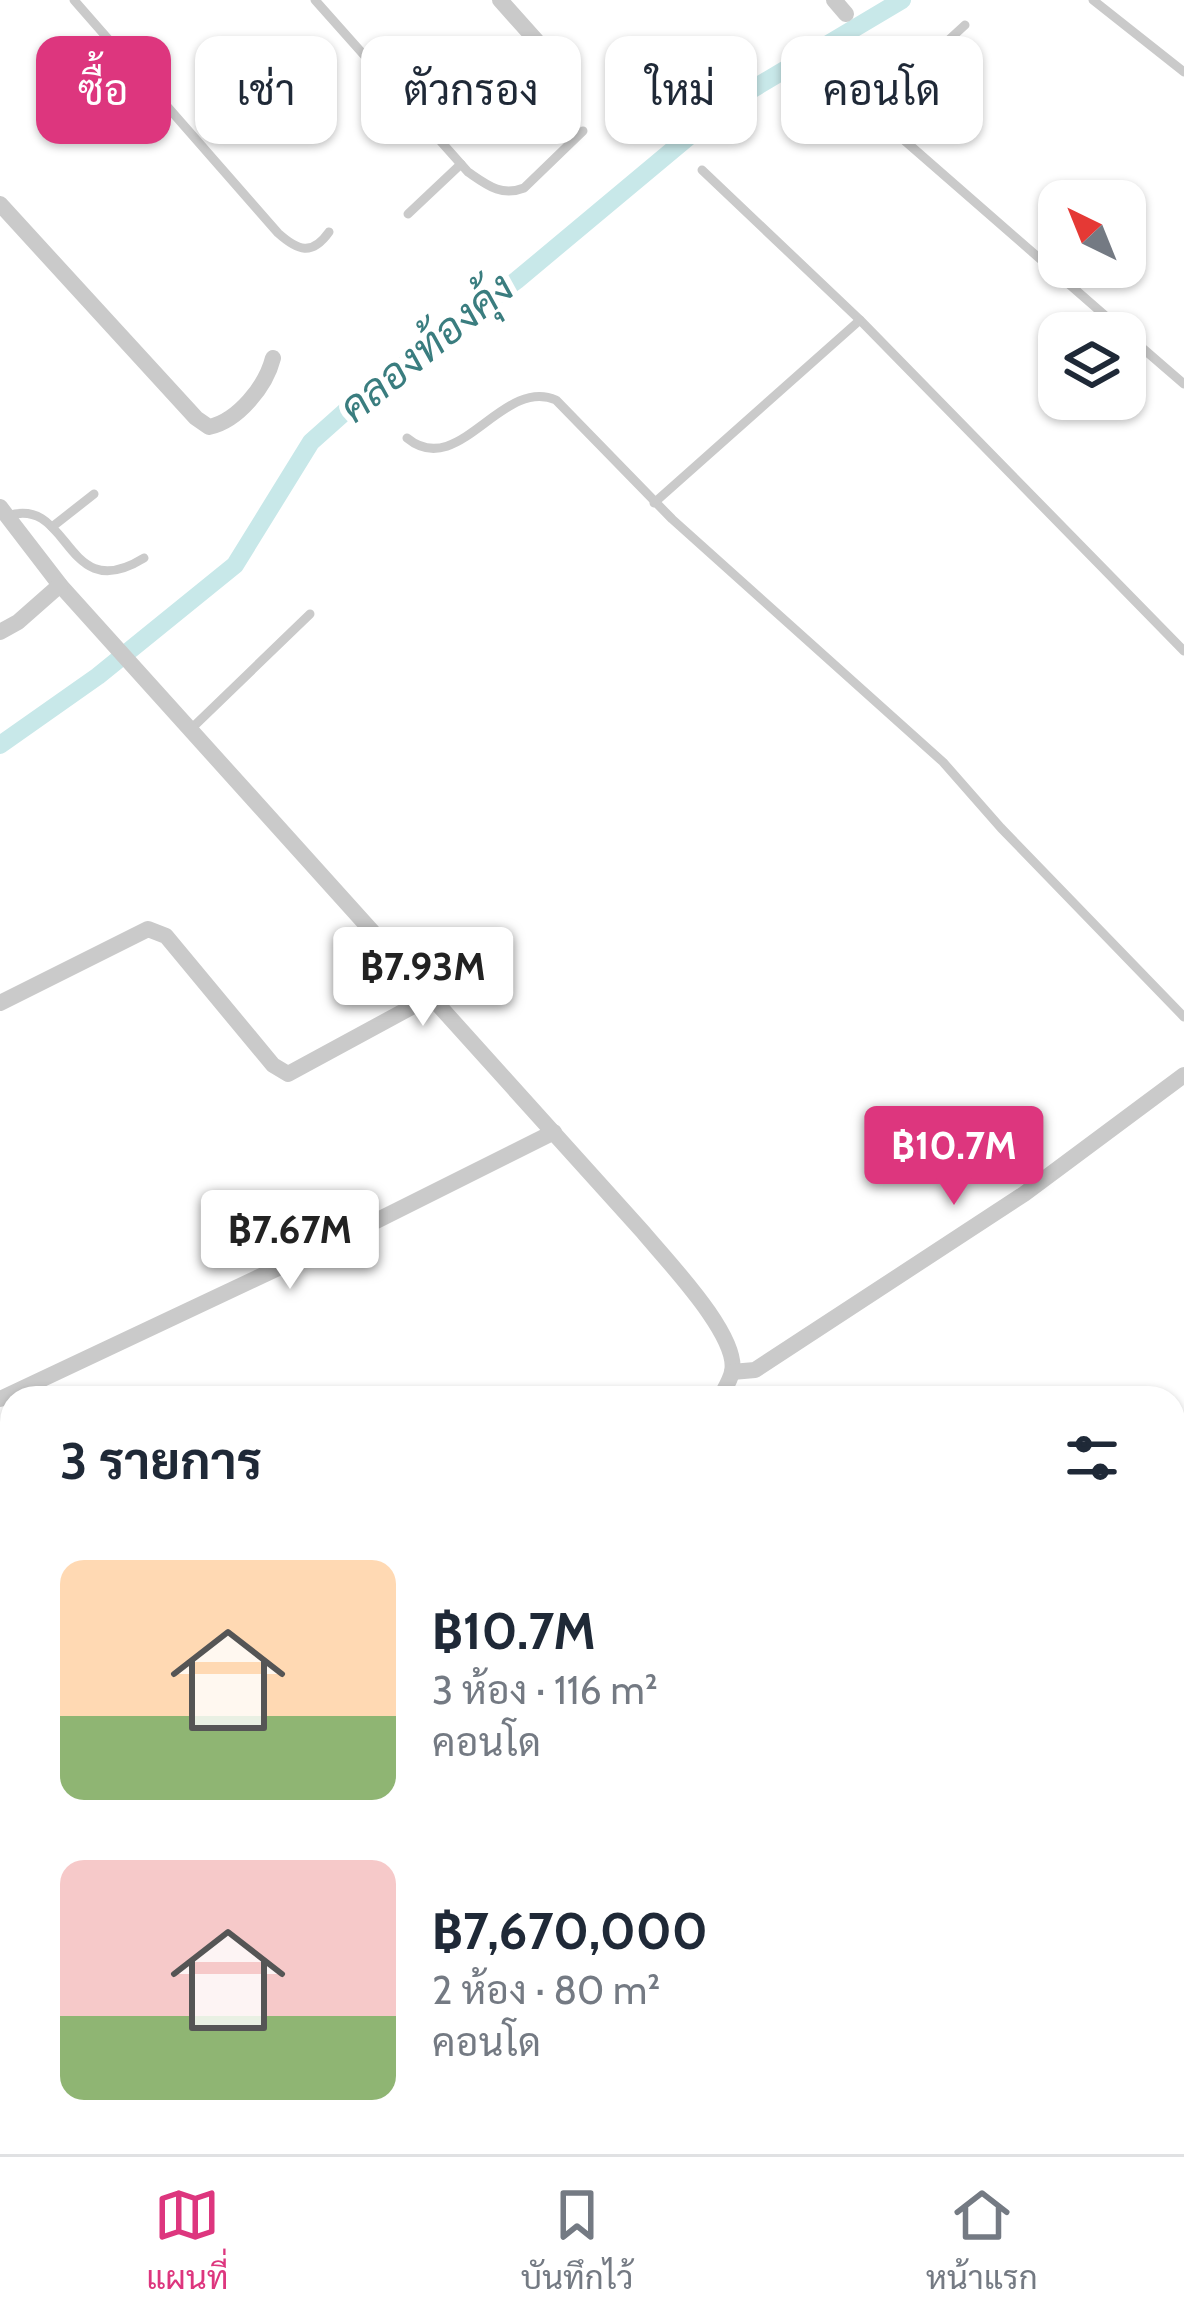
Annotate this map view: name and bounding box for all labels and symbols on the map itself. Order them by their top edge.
north arrow [1038,180,1146,288]
water label: คลองท้องคุ้ง [328,261,526,436]
pin: ฿7.93M [325,927,521,1029]
pin: ฿10.7M [856,1106,1052,1208]
pin: ฿7.67M [192,1190,388,1292]

